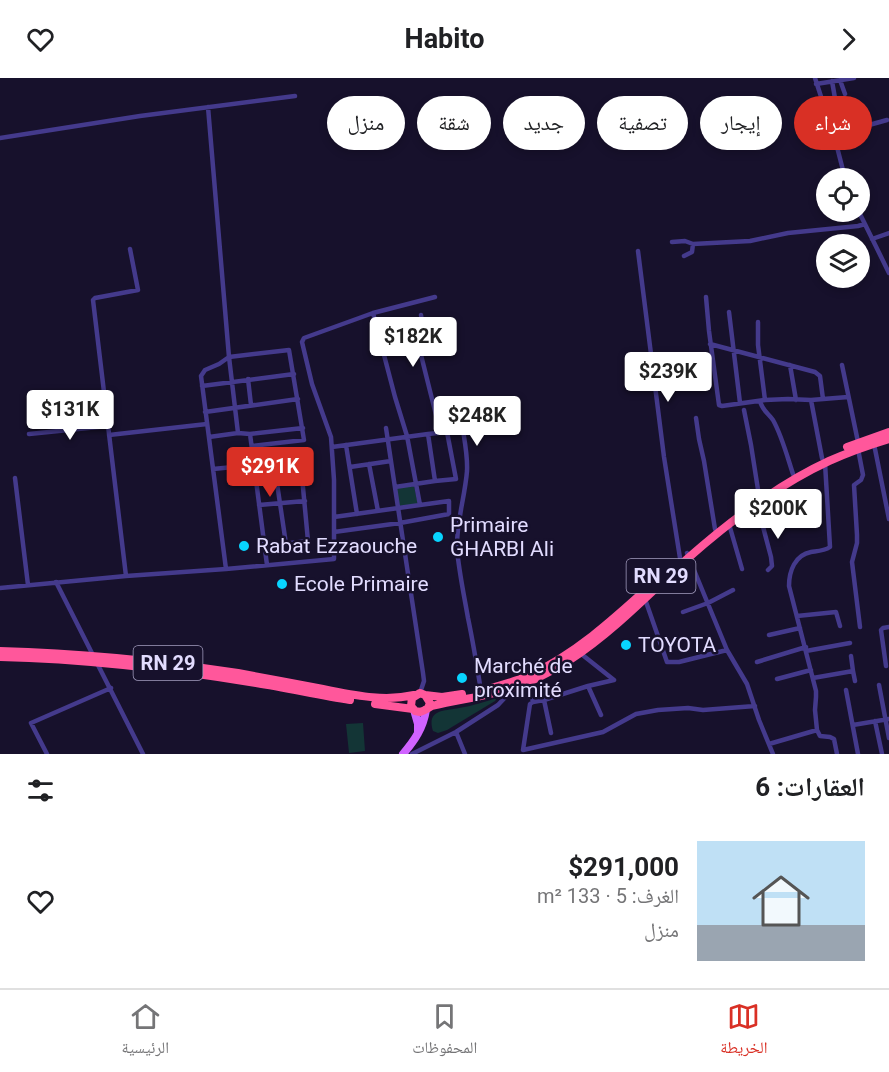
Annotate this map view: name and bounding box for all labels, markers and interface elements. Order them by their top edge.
icon: heart [24,23,57,56]
text: Habito [405,23,484,55]
icon: forward [832,23,865,56]
chip: منزل [327,96,405,150]
chip: شقة [417,96,491,150]
chip: جديد [503,96,585,150]
chip: تصفية [597,96,688,150]
chip: إيجار [700,96,782,150]
chip: شراء [794,96,872,150]
map controls [816,168,870,288]
button: locate [816,168,870,222]
button: layers [816,234,870,288]
pin: $182K [371,317,455,368]
text: $182K [384,324,442,348]
pin: $239K [626,352,710,403]
text: $239K [639,359,697,383]
pin: $131K [28,390,112,441]
pin: $248K [435,396,519,447]
text: $131K [41,397,99,421]
text: $248K [448,403,506,427]
pin: $291K [228,447,312,498]
text: $291K [241,454,299,478]
pin: $200K [736,489,820,540]
text: $200K [749,496,807,520]
place label: Primaire GHARBI Ali [450,513,554,561]
marker: Primaire GHARBI Ali [431,530,445,544]
place label: Rabat Ezzaouche [256,534,417,558]
marker: Rabat Ezzaouche [237,539,251,553]
road number: RN 29 [626,559,696,593]
place label: Ecole Primaire [294,572,429,596]
marker: Ecole Primaire [275,577,289,591]
place label: TOYOTA [638,633,716,657]
marker: TOYOTA [619,638,633,652]
road number: RN 29 [134,646,202,680]
place label: Marché de proximité [474,654,573,702]
marker: Marché de proximité [455,671,469,685]
text: العقارات: 6 [755,772,865,802]
icon: filters [24,774,57,807]
text: $291,000 [568,852,679,882]
icon: home [745,865,817,937]
text: الغرف: 5 · 133 m² [537,884,679,908]
icon: heart [24,885,57,918]
text: منزل [644,918,679,942]
tab: الرئيسية [122,1000,169,1063]
tab: المحفوظات [412,1000,477,1063]
tab: الخريطة [720,1000,767,1063]

